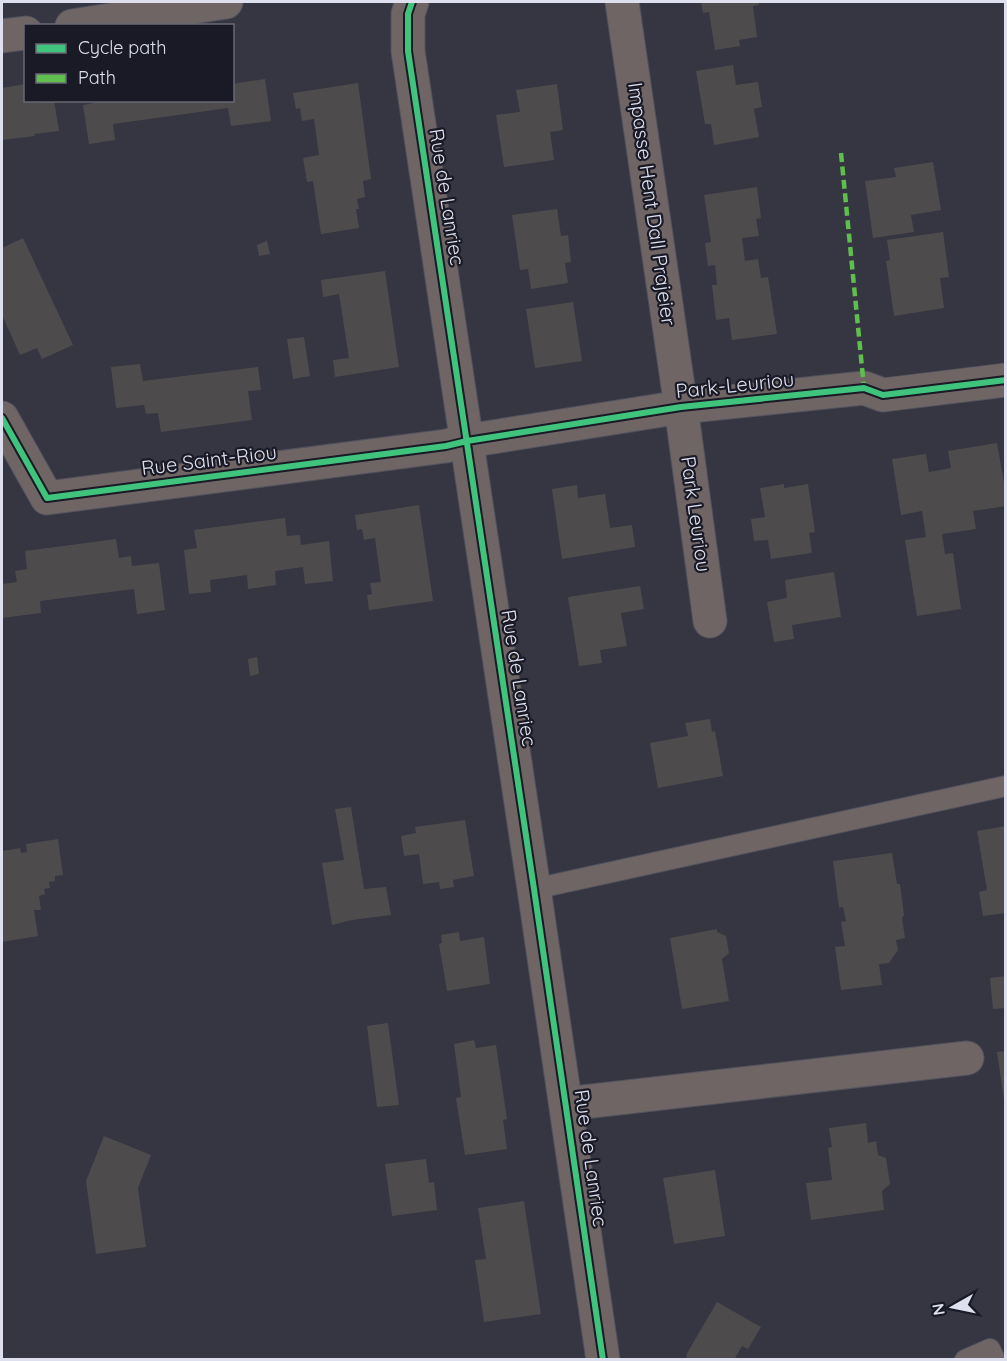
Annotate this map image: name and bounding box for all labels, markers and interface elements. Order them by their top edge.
legend [24,24,234,102]
text: Cycle path [78,36,166,59]
text: Path [78,66,116,89]
street label: Impasse Hent Dall Prajeier [623,81,682,327]
street label: Rue de Lanriec [424,127,471,267]
street label: Park-Leuriou [675,366,795,403]
street label: Rue Saint-Riou [140,439,278,480]
street label: Park Leuriou [676,454,717,573]
street label: Rue de Lanriec [496,608,543,748]
street label: Rue de Lanriec [570,1088,613,1228]
north arrow [923,1277,983,1337]
text: N [927,1302,949,1317]

